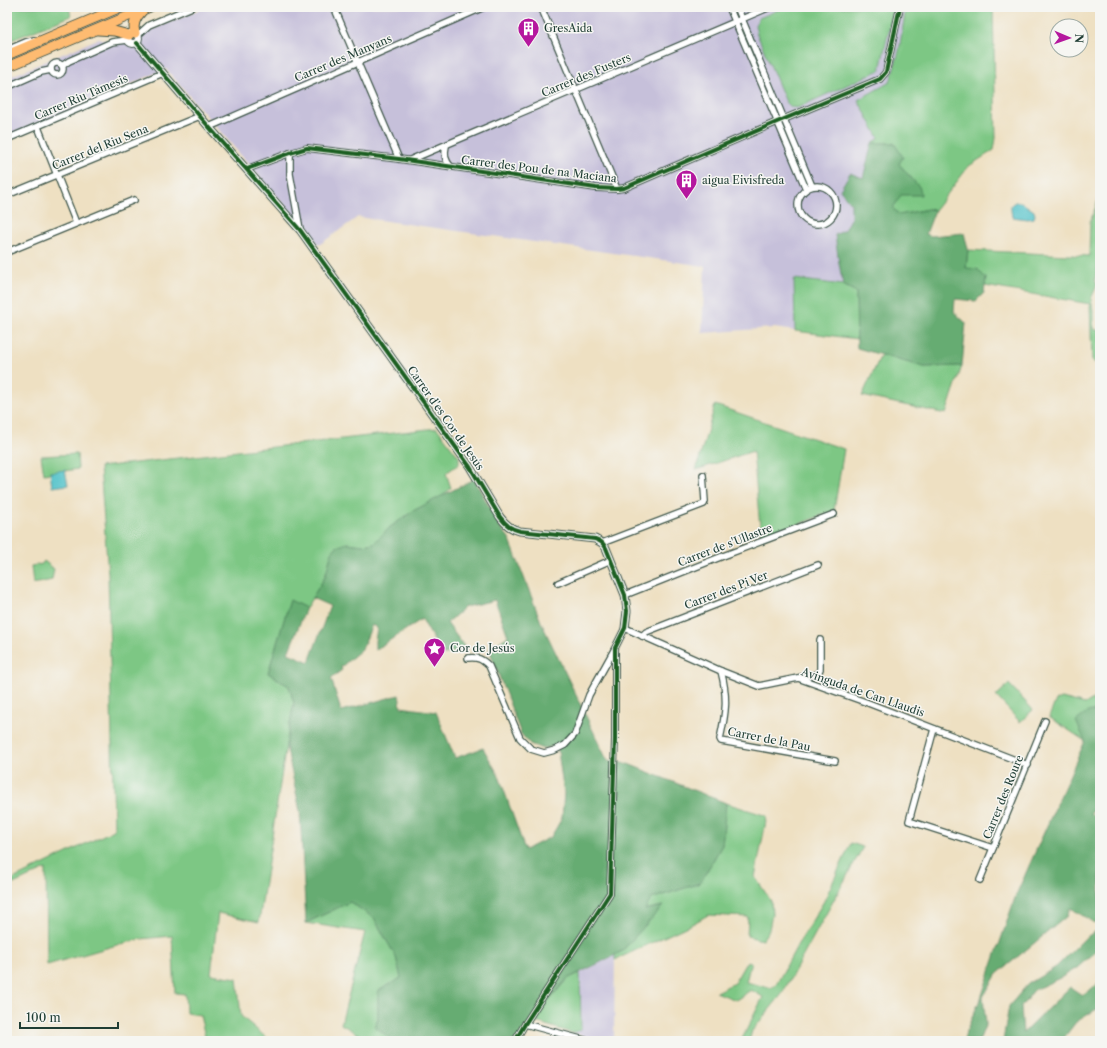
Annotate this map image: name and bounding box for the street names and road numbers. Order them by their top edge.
street label: Carrer des Manyans [292,31,394,85]
street label: Carrer des Fusters [539,50,633,100]
street label: Carrer Riu Támesis [32,71,130,123]
street label: Carrer del Riu Sena [50,121,150,173]
street label: Carrer des Pou de na Maciana [460,153,618,186]
street label: Carrer d'es Cor de Jesús [405,363,487,473]
street label: Carrer de s'Ullastre [676,521,774,569]
street label: Carrer des Pi Ver [682,568,770,612]
street label: Avinguda de Can Llaudis [799,664,927,720]
street label: Carrer de la Pau [726,724,812,754]
street label: Carrer des Roure [980,753,1026,841]

